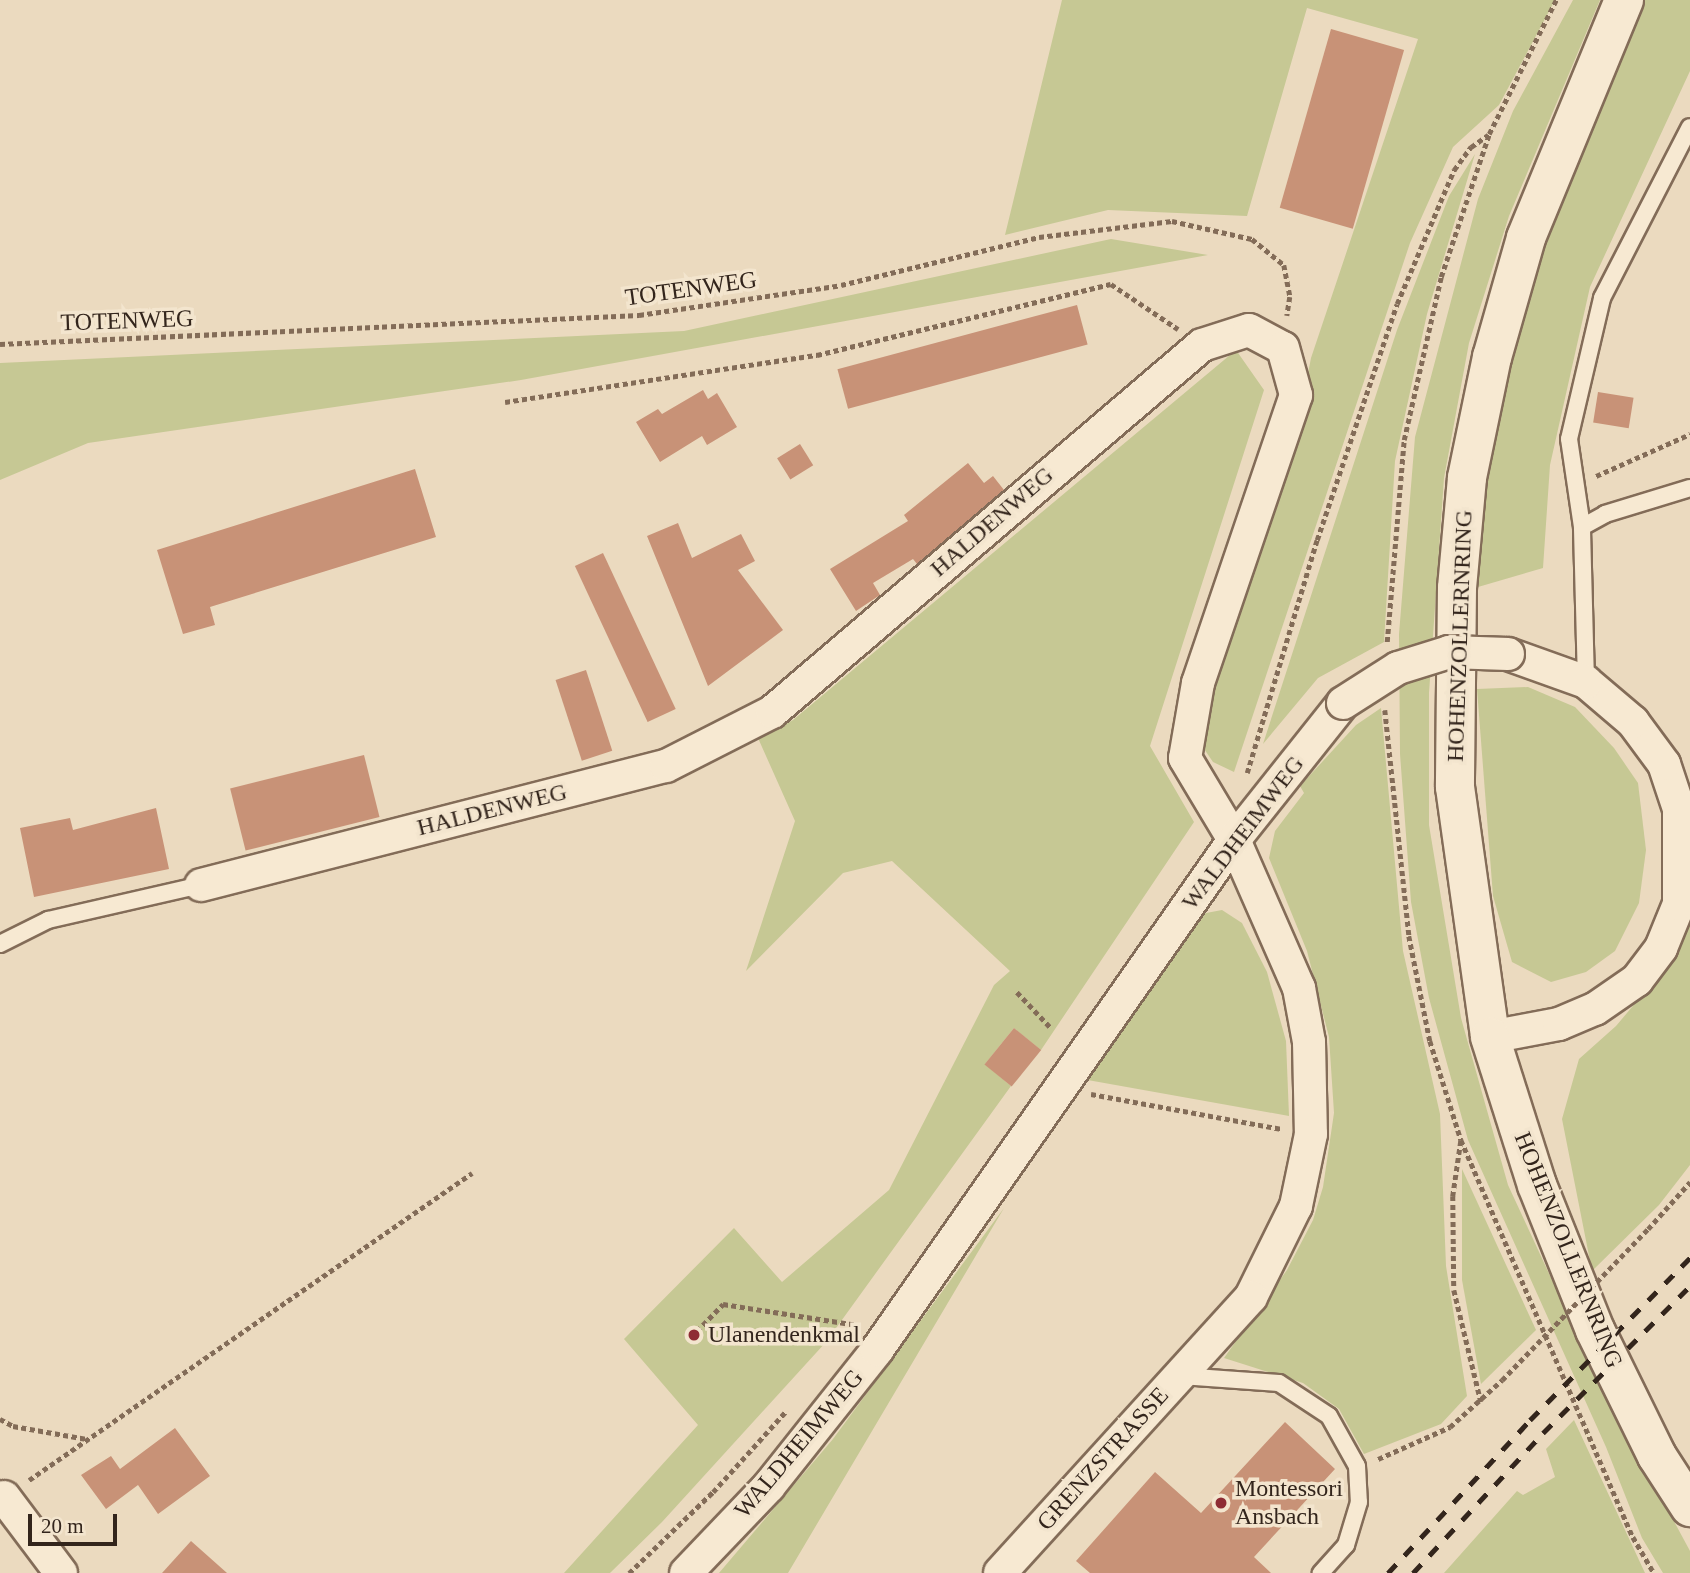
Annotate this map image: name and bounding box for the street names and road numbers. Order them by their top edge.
street label: TOTENWEG [623,265,759,313]
street label: TOTENWEG [60,304,194,338]
street label: HALDENWEG [925,461,1059,583]
street label: HOHENZOLLERNRING [1441,510,1479,762]
street label: WALDHEIMWEG [1176,750,1310,916]
street label: HALDENWEG [414,777,570,843]
street label: HOHENZOLLERNRING [1507,1128,1629,1372]
street label: WALDHEIMWEG [728,1364,870,1524]
street label: GRENZSTRASSE [1031,1381,1175,1537]

